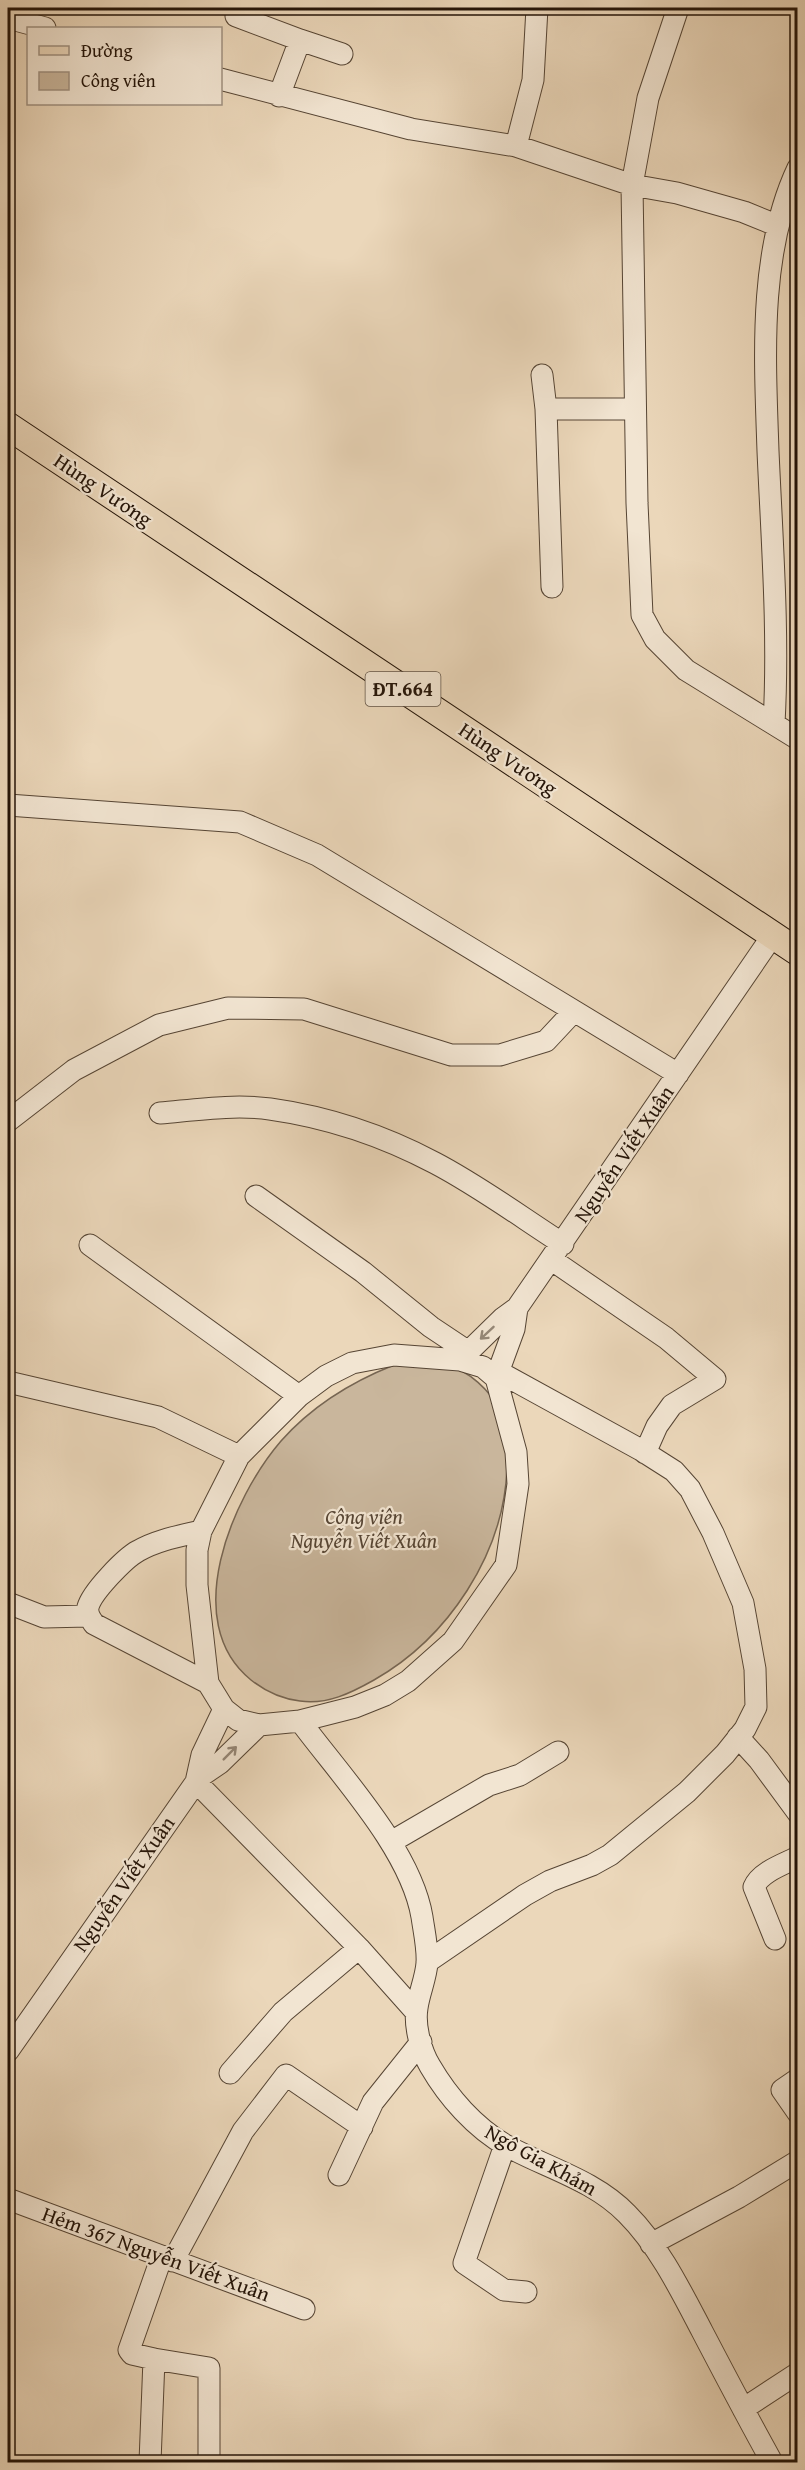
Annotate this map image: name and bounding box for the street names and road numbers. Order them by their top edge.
street label: Hùng Vương [48,445,159,534]
road number: ĐT.664 [366,672,440,706]
street label: Hùng Vương [453,714,564,803]
street label: Nguyễn Viết Xuân [566,1079,681,1229]
street label: Nguyễn Viết Xuân [65,1809,182,1958]
street label: Ngô Gia Khảm [480,2116,603,2203]
street label: Hẻm 367 Nguyễn Viết Xuân [38,2198,275,2309]

